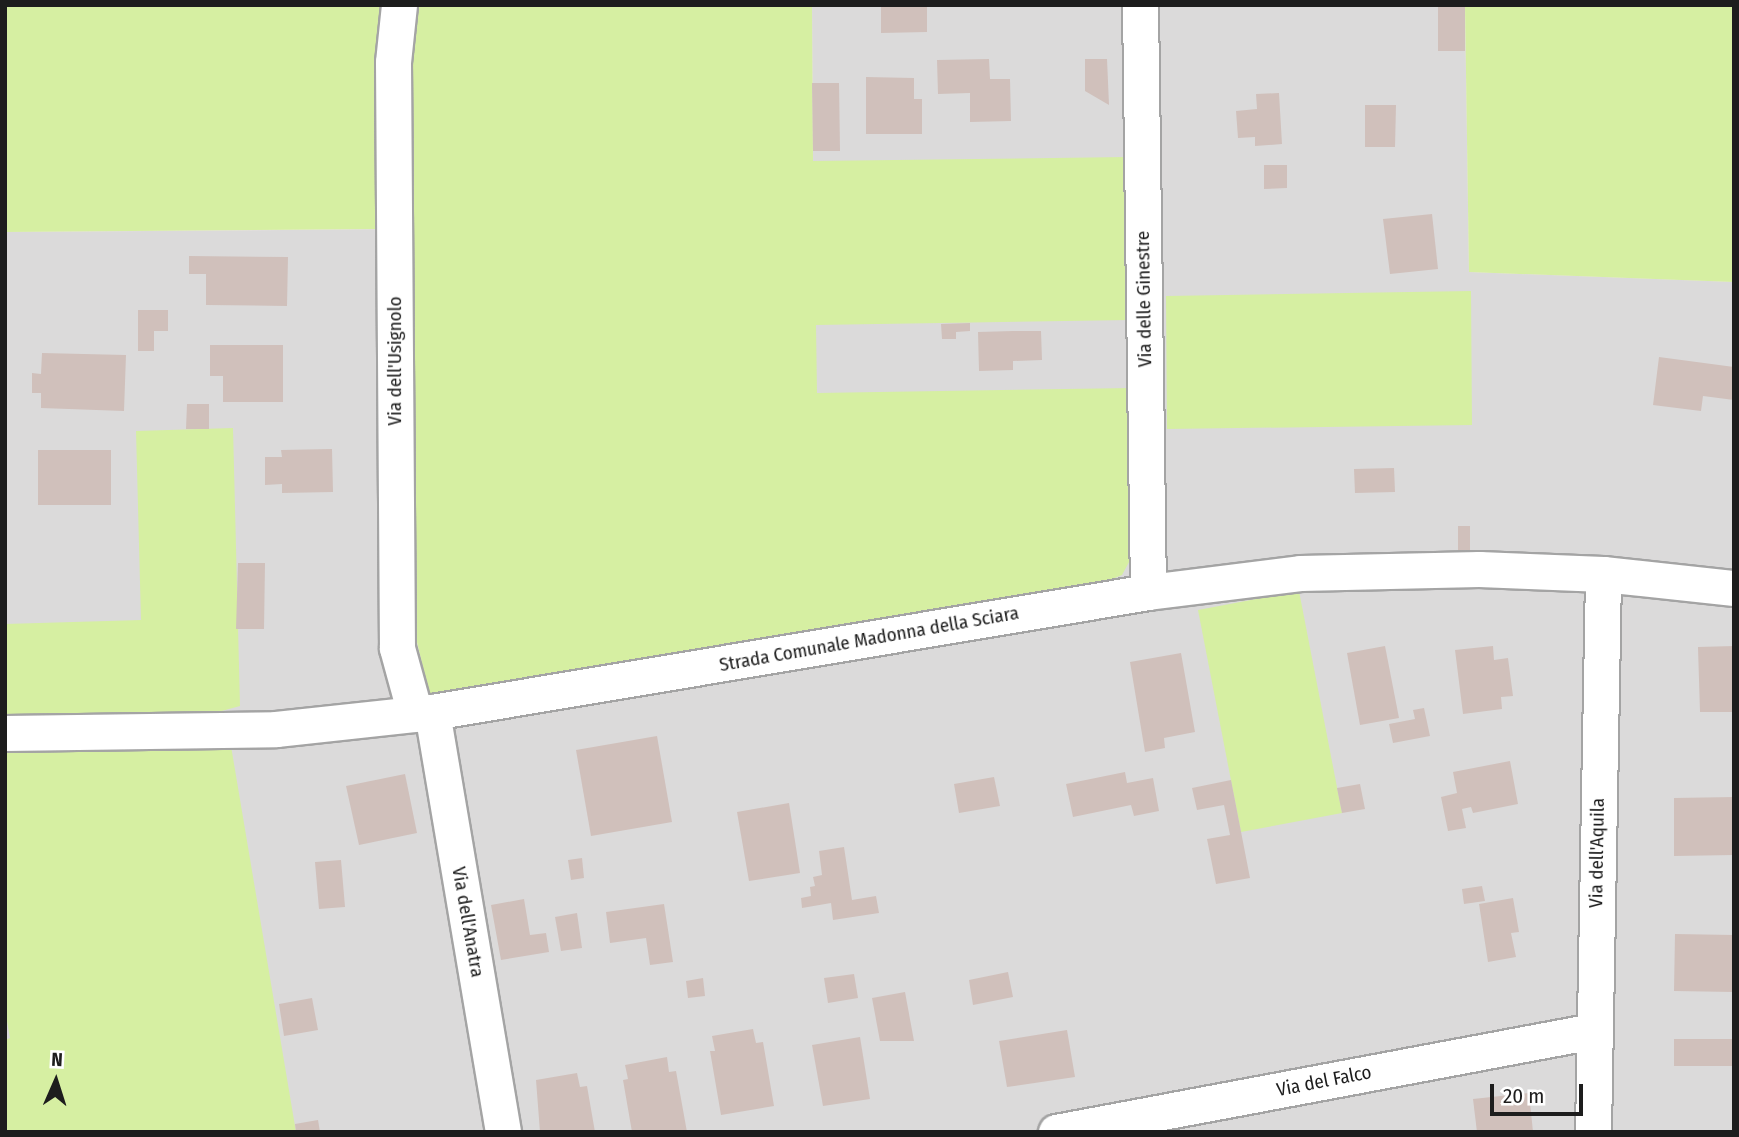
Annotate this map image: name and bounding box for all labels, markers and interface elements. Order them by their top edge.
street label: Via delle Ginestre [1131,231,1157,367]
street label: Via dell'Usignolo [384,296,406,426]
street label: Strada Comunale Madonna della Sciara [717,601,1021,677]
street label: Via dell'Aquila [1585,798,1609,908]
street label: Via dell'Anatra [447,865,489,979]
north arrow [21,1046,91,1116]
text: N [51,1048,63,1071]
street label: Via del Falco [1275,1061,1373,1101]
scale bar [1494,1070,1587,1114]
text: 20 m [1503,1083,1544,1109]

